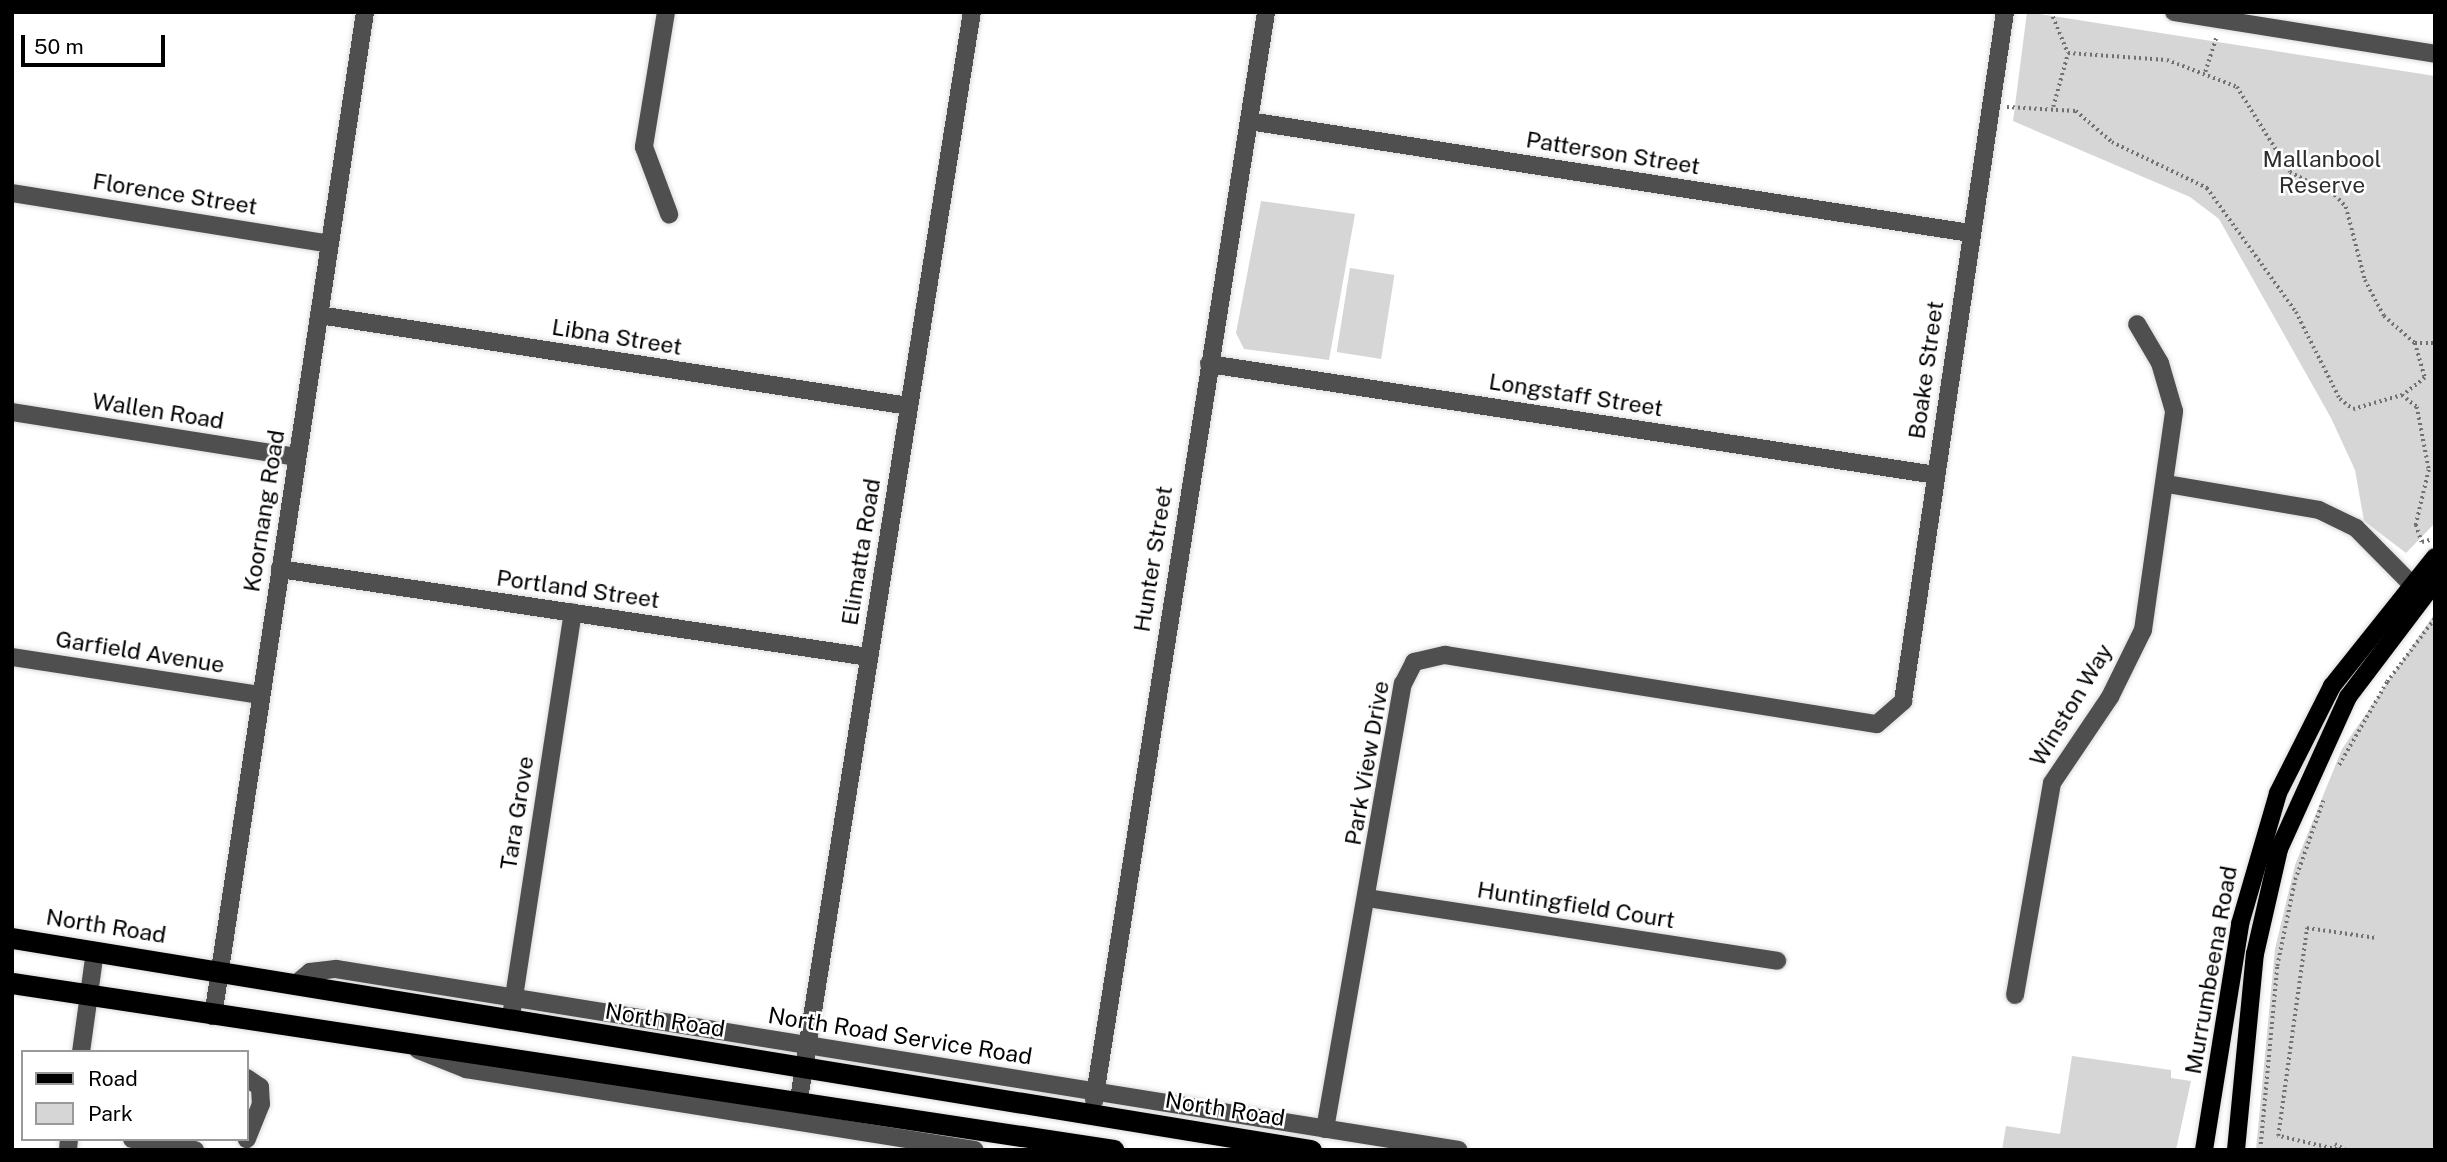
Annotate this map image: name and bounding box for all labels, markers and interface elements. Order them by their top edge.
scale bar [24,21,168,65]
text: 50 m [34,34,84,59]
street label: Patterson Street [1524,126,1702,180]
park label: Mallanbool Reserve [2262,145,2382,199]
street label: Florence Street [91,167,259,221]
street label: Boake Street [1903,299,1949,441]
street label: Libna Street [550,313,684,361]
street label: Longstaff Street [1487,368,1665,422]
street label: Wallen Road [90,387,226,435]
street label: Koornang Road [238,428,290,594]
street label: Elimatta Road [836,477,886,627]
street label: Hunter Street [1128,484,1178,634]
street label: Portland Street [495,564,661,614]
street label: Garfield Avenue [54,625,226,679]
street label: Winston Way [2024,639,2118,771]
street label: Park View Drive [1339,678,1395,848]
street label: Tara Grove [494,754,540,872]
street label: Murrumbeena Road [2179,864,2243,1076]
street label: Huntingfield Court [1475,876,1677,934]
street label: North Road [44,903,168,949]
street label: North Road [603,997,727,1043]
street label: North Road Service Road [766,1001,1034,1071]
legend [21,1050,248,1141]
text: Road [88,1066,138,1091]
street label: North Road [1163,1086,1287,1132]
text: Park [88,1101,133,1126]

